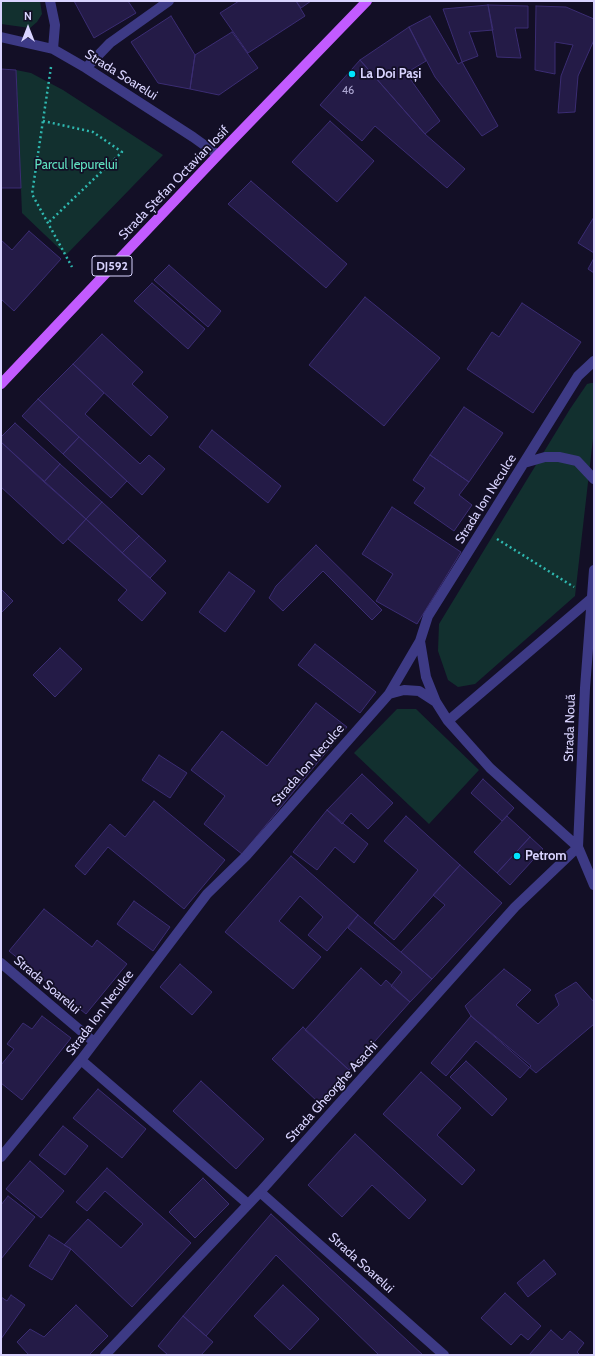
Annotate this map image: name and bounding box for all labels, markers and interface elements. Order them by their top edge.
north arrow [8,8,48,48]
text: N [24,9,32,23]
street label: Strada Soarelui [82,46,160,104]
place label: La Doi Pași [360,66,421,82]
marker: La Doi Pași [347,69,357,79]
house number: 46 [342,84,354,98]
street label: Strada Ștefan Octavian Iosif [116,123,232,243]
park label: Parcul Iepurelui [34,157,118,173]
road number: DJ592 [92,256,132,276]
street label: Strada Ion Neculce [452,451,520,547]
street label: Strada Nouă [561,694,579,762]
street label: Strada Ion Neculce [268,721,348,809]
place label: Petrom [525,848,567,864]
marker: Petrom [512,851,522,861]
street label: Strada Soarelui [10,952,84,1018]
street label: Strada Ion Neculce [63,967,137,1059]
street label: Strada Gheorghe Asachi [283,1038,381,1146]
street label: Strada Soarelui [325,1230,397,1296]

